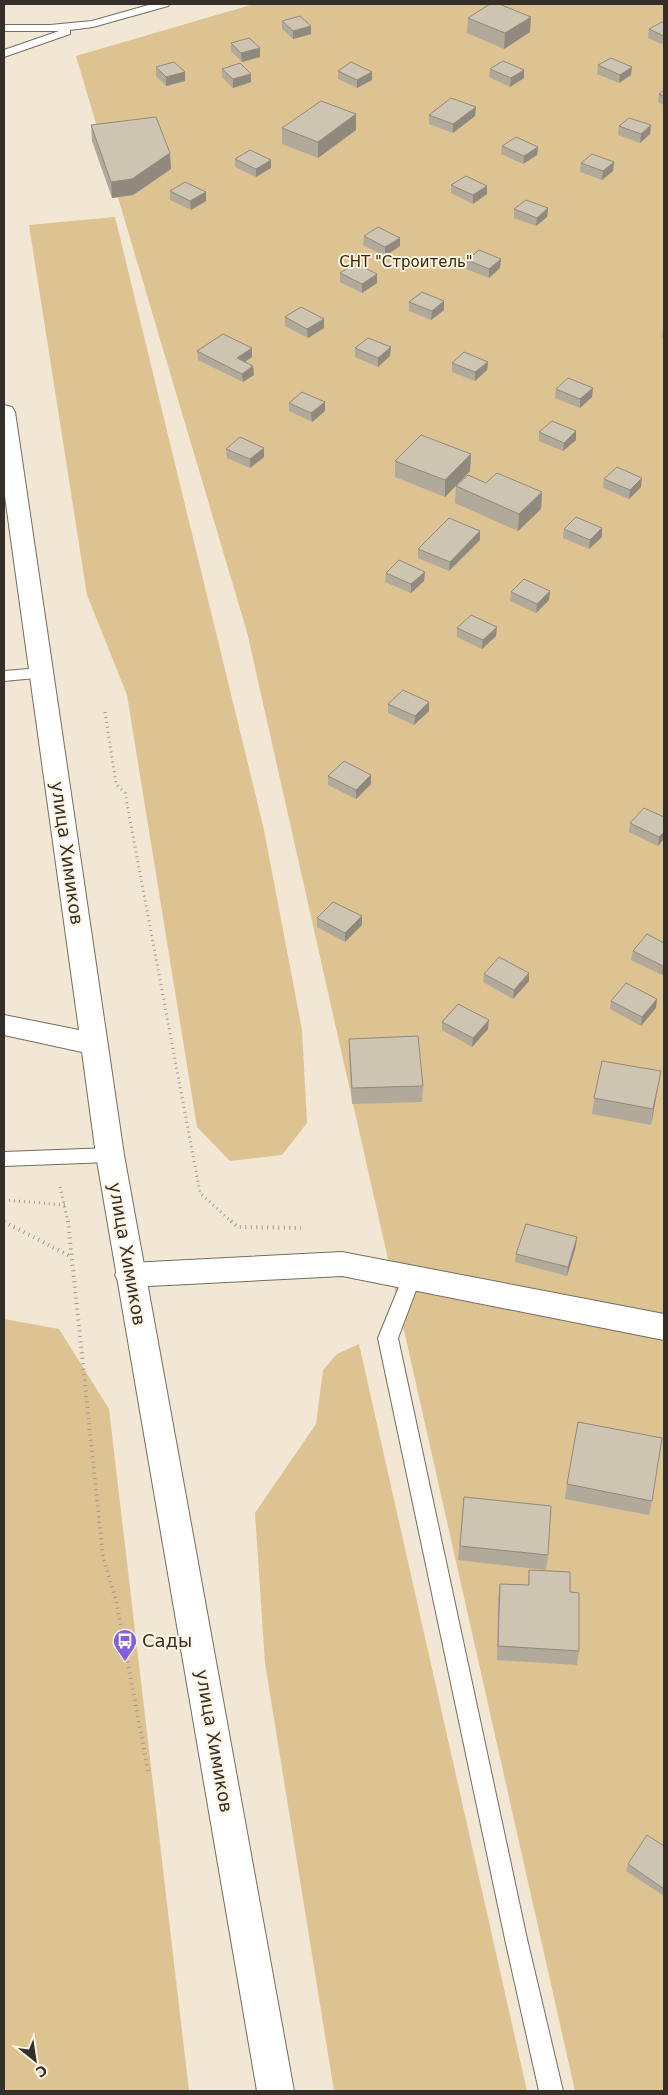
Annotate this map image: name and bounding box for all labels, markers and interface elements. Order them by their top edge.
park label: СНТ "Строитель" [339,253,473,271]
street label: улица Химиков [47,780,88,926]
street label: улица Химиков [105,1181,150,1327]
bus stop icon: Сады [112,1628,138,1662]
place label: Сады [142,1630,192,1651]
street label: улица Химиков [192,1668,237,1814]
north arrow [10,2035,60,2085]
text: С [33,2062,50,2081]

